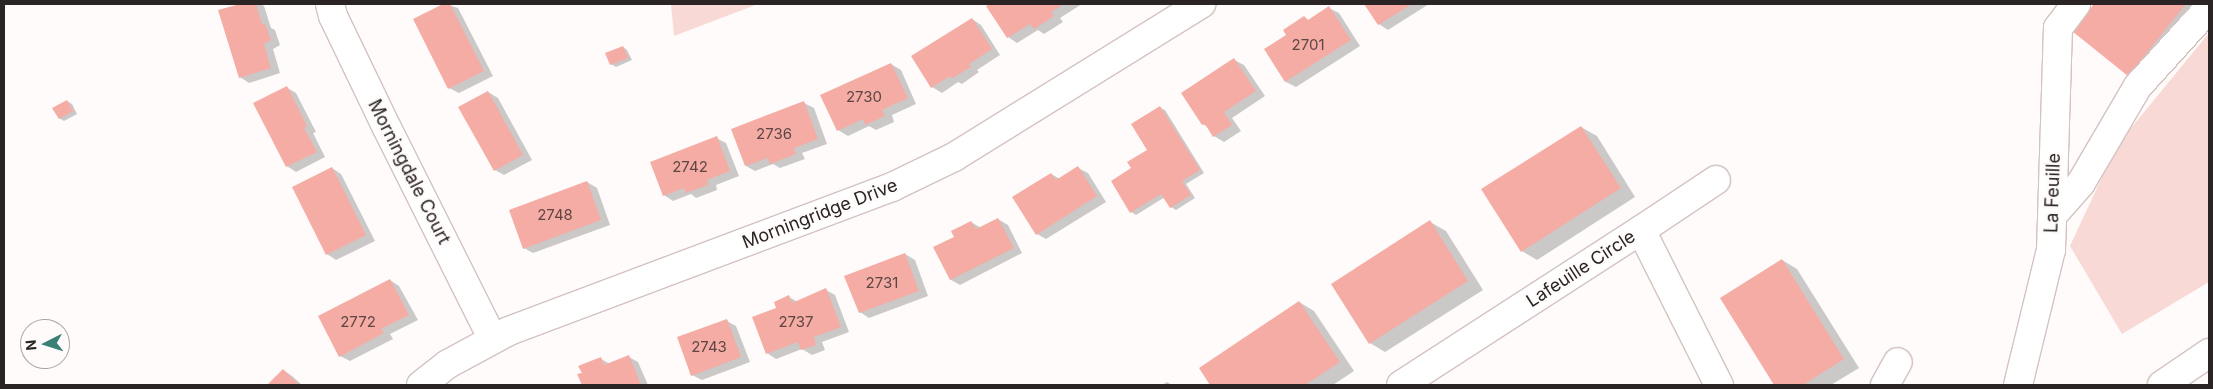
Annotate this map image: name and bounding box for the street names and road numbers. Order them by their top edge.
street label: Morningdale Court [363,96,455,248]
street label: La Feuille [2041,153,2065,233]
street label: Morningridge Drive [739,174,901,254]
street label: Lafeuille Circle [1523,226,1639,312]

